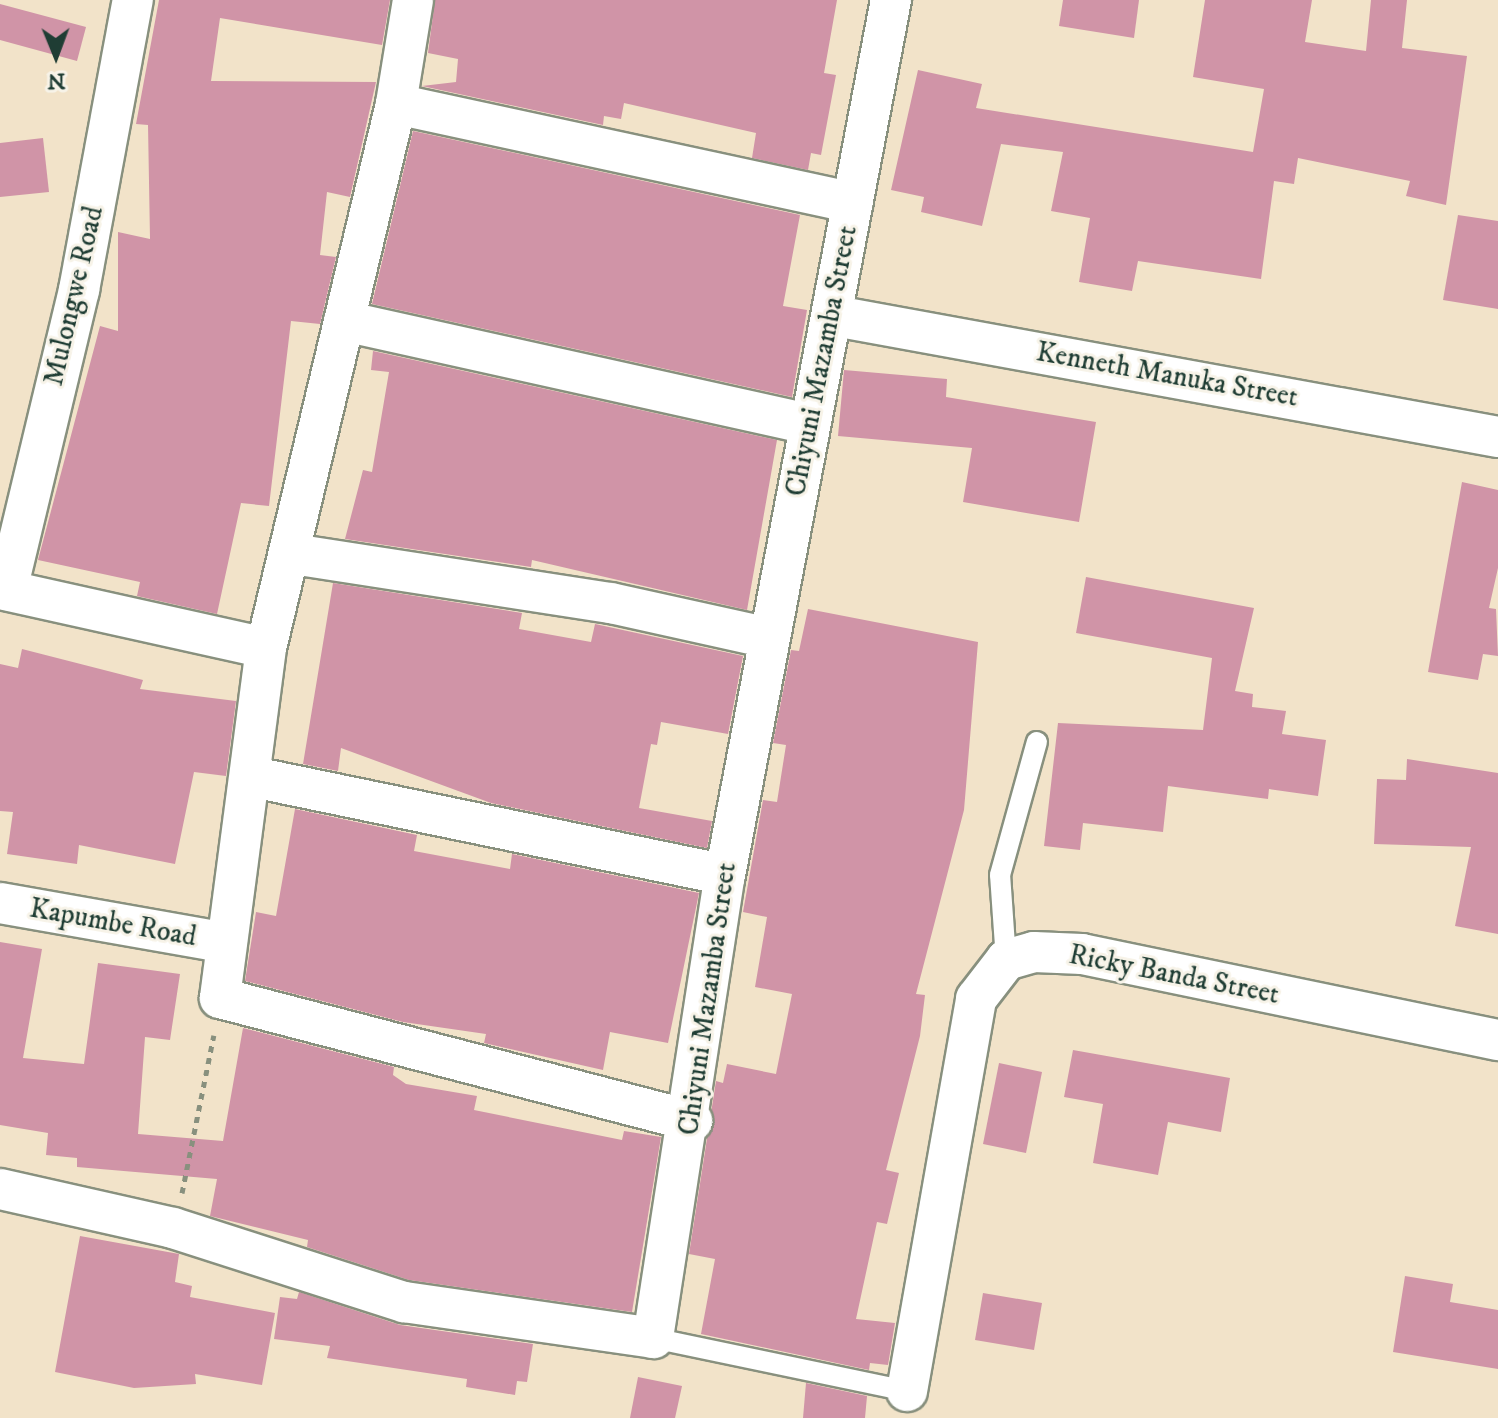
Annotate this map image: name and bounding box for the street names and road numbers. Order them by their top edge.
street label: Mulongwe Road [37,203,111,389]
street label: Chiyuni Mazamba Street [779,223,865,499]
street label: Kenneth Manuka Street [1034,335,1300,415]
street label: Chiyuni Mazamba Street [672,861,744,1137]
street label: Kapumbe Road [27,892,199,954]
street label: Ricky Banda Street [1066,938,1282,1012]

